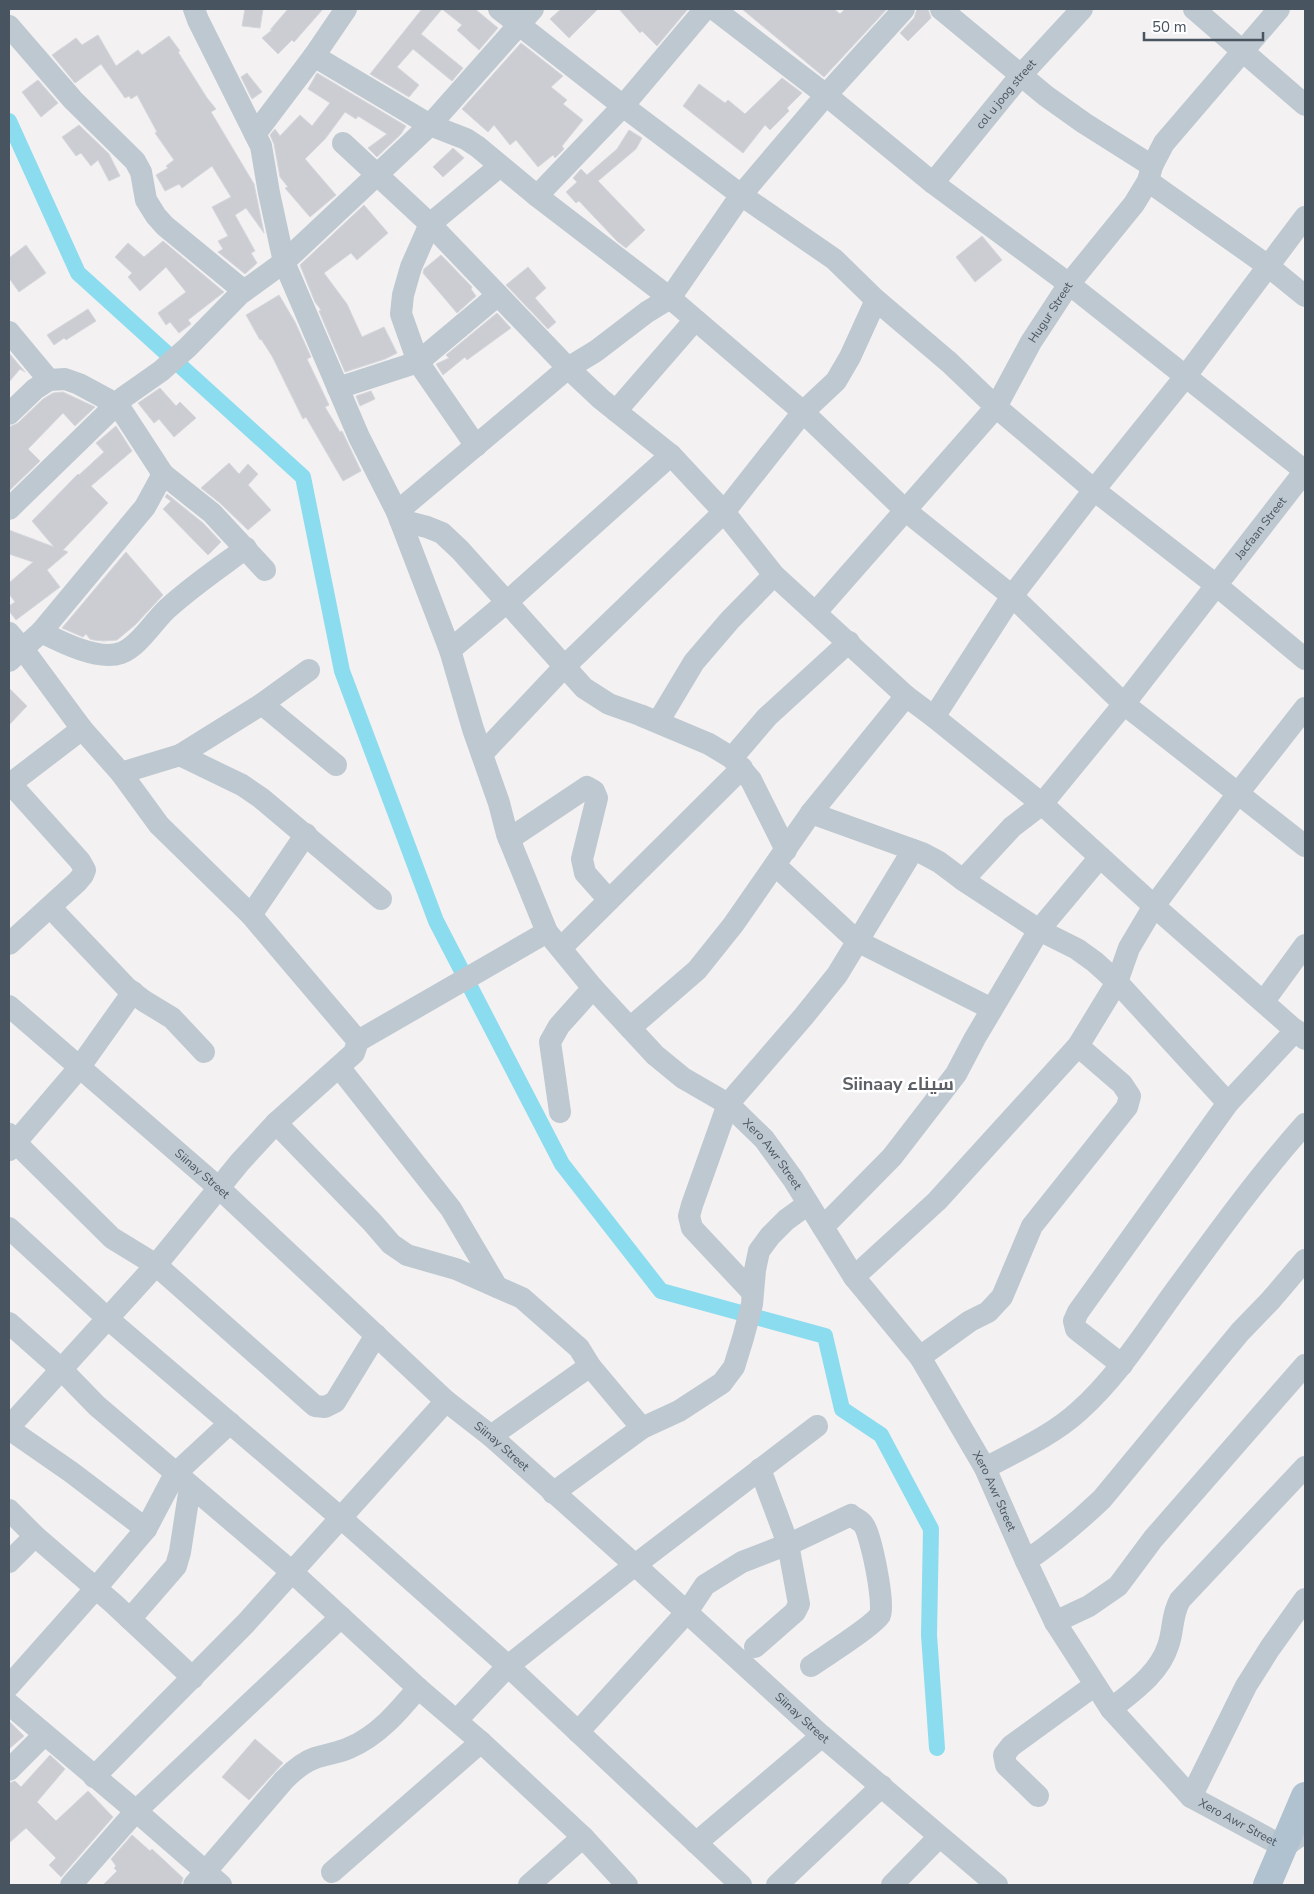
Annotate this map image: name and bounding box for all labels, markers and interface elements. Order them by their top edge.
scale bar [1144,10,1263,42]
text: 50 m [1152,17,1187,37]
street label: col u joog street [972,55,1040,132]
street label: Hugur Street [1025,278,1077,346]
street label: Jacfaan Street [1231,493,1290,564]
district label: Siinaay سيناء [842,1072,954,1096]
street label: Xero Awr Street [740,1115,806,1193]
street label: Siinay Street [171,1145,234,1203]
street label: Siinay Street [471,1418,533,1475]
street label: Xero Awr Street [969,1448,1020,1534]
street label: Siinay Street [772,1689,833,1747]
street label: Xero Awr Street [1196,1795,1281,1850]

